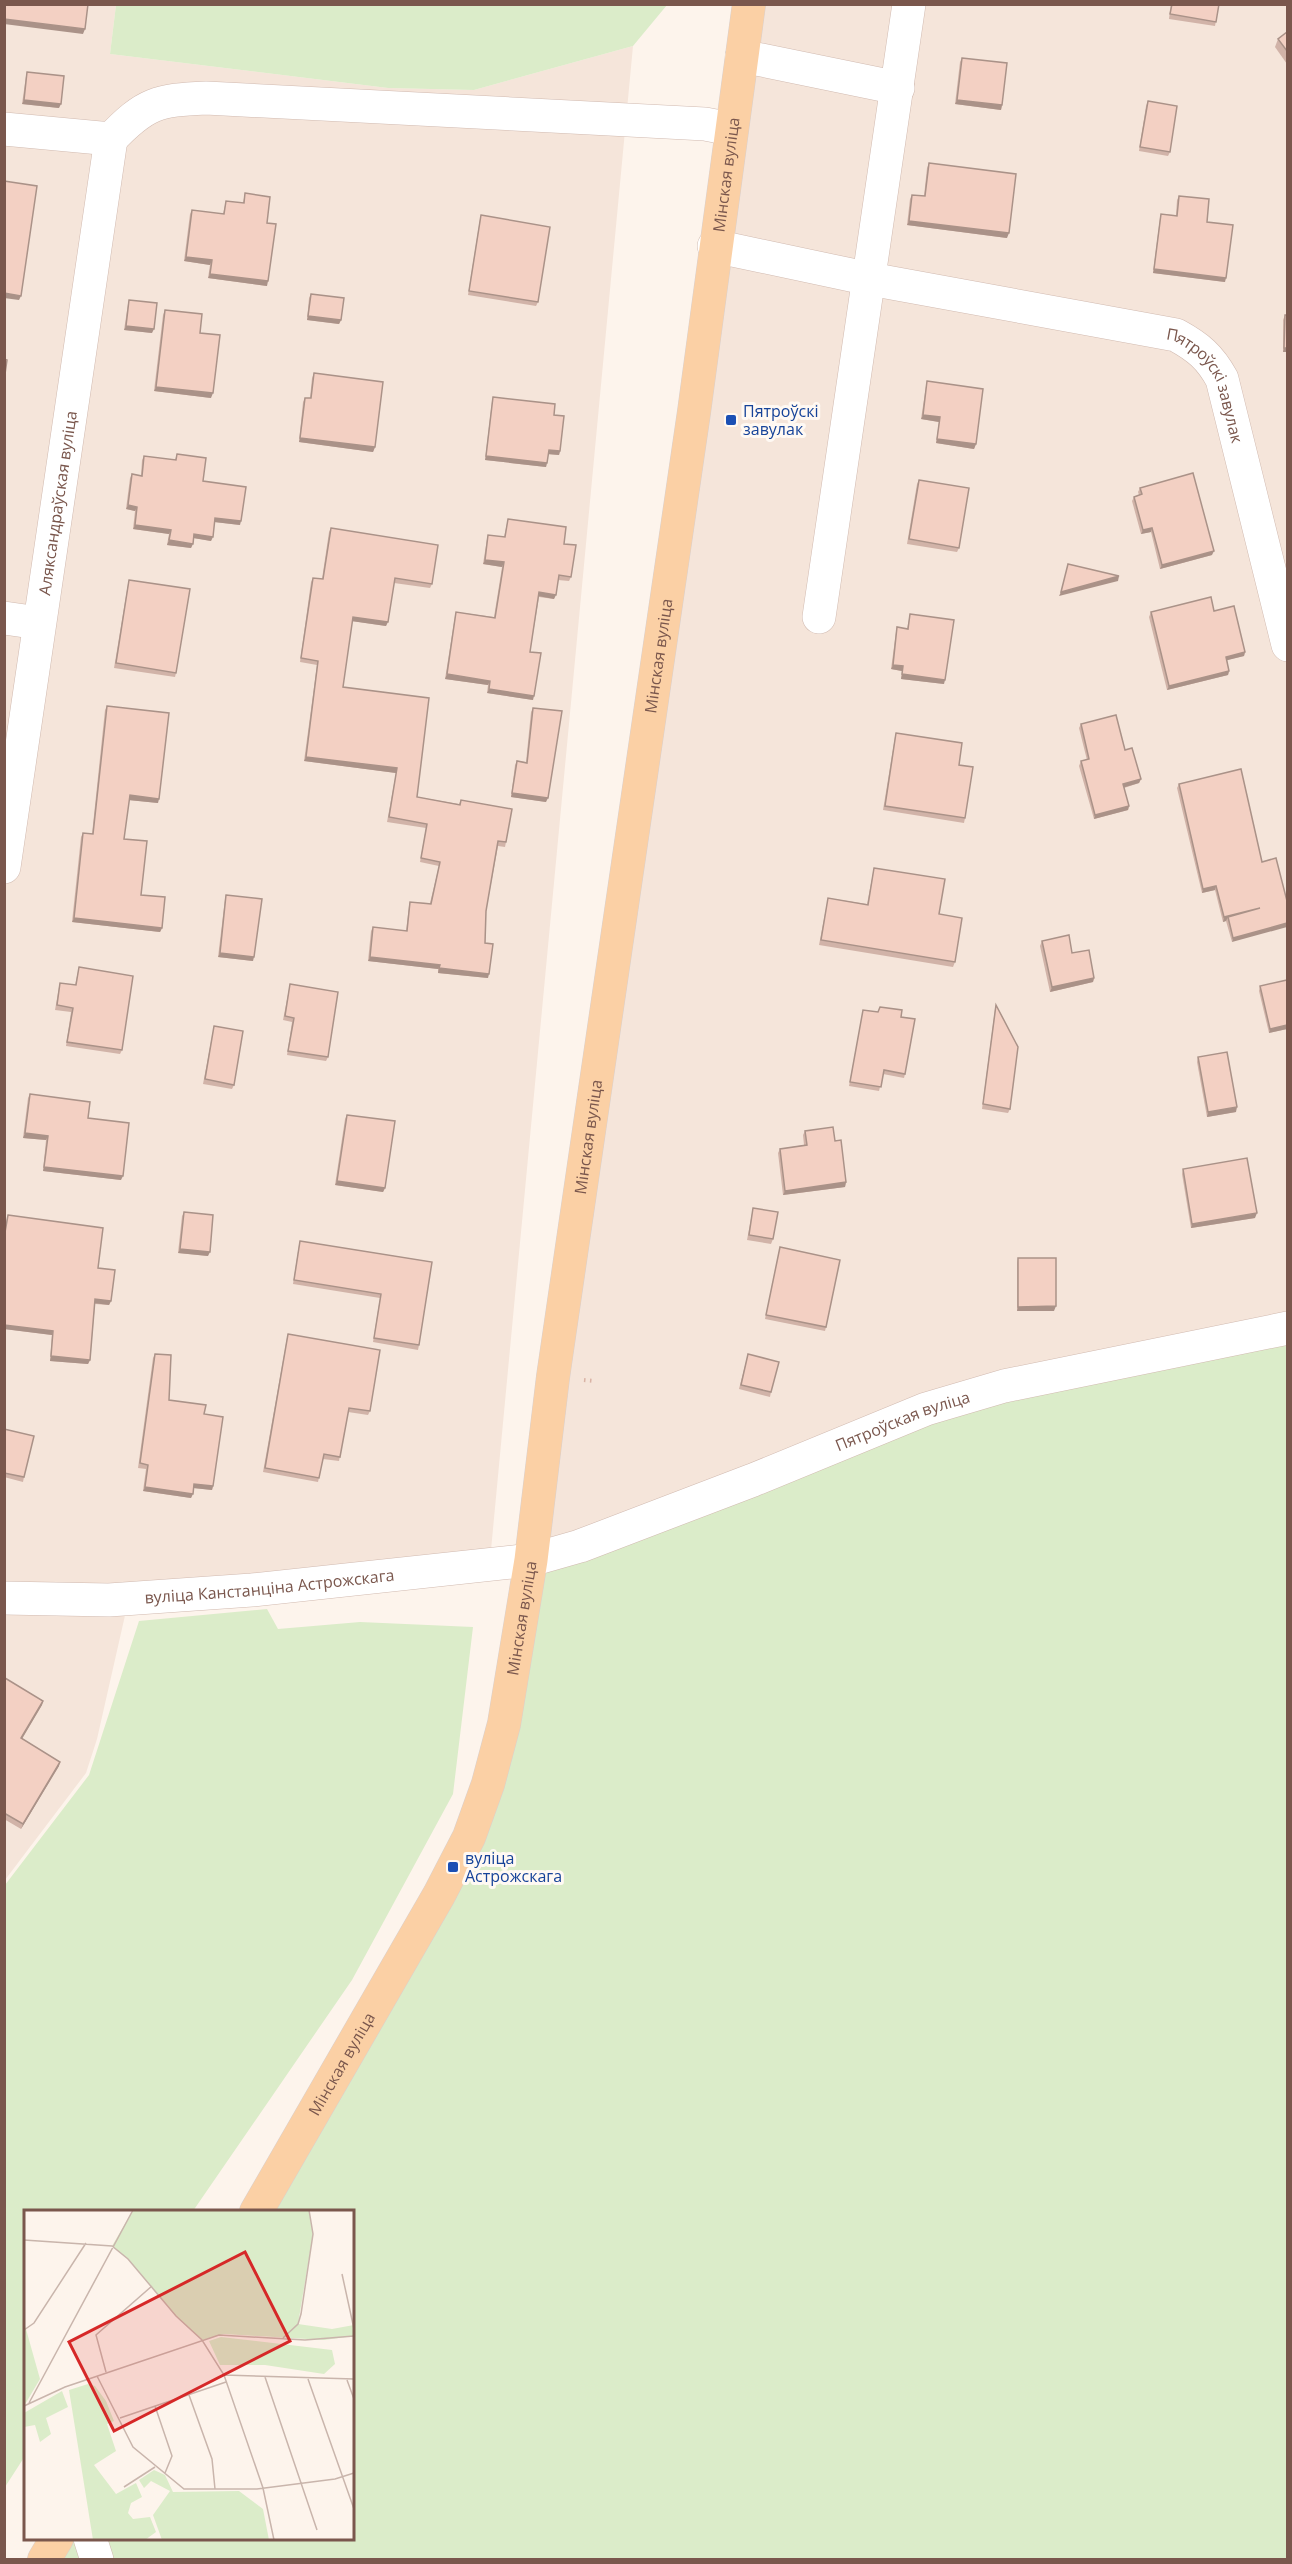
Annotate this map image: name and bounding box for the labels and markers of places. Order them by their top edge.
place label: Пятроўскі завулак [743,400,818,440]
marker: Пятроўскі завулак [724,413,738,427]
place label: вуліца Астрожскага [465,1847,562,1887]
marker: вуліца Астрожскага [446,1860,460,1874]

